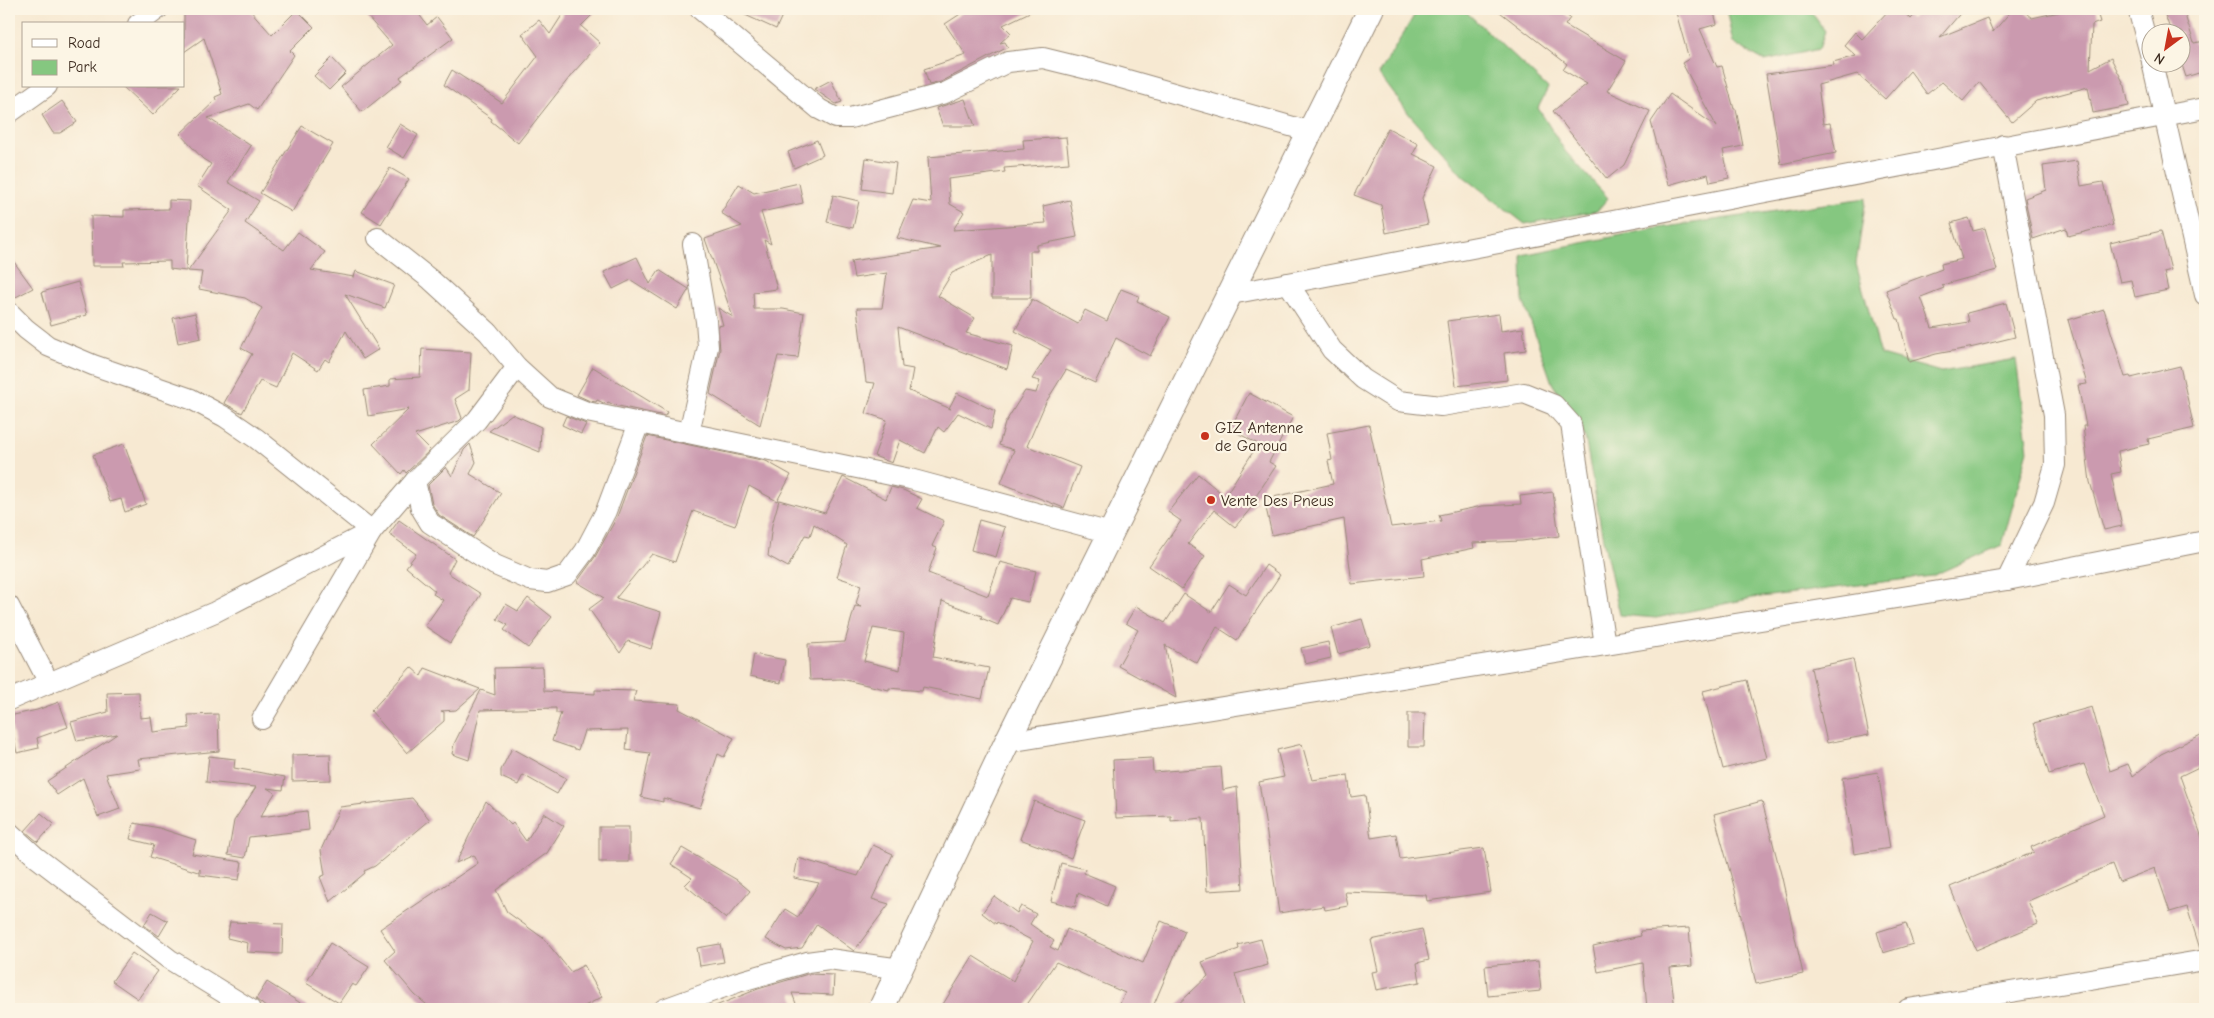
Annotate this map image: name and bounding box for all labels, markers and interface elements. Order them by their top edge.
legend [22,22,185,88]
north arrow [2142,22,2192,72]
text: Road [68,34,100,52]
text: N [2151,49,2168,68]
text: Park [68,58,97,76]
place label: GIZ Antenne de Garoua [1215,419,1303,455]
marker: GIZ Antenne de Garoua [1199,430,1211,442]
place label: Vente Des Pneus [1221,492,1334,510]
marker: Vente Des Pneus [1205,494,1217,506]

